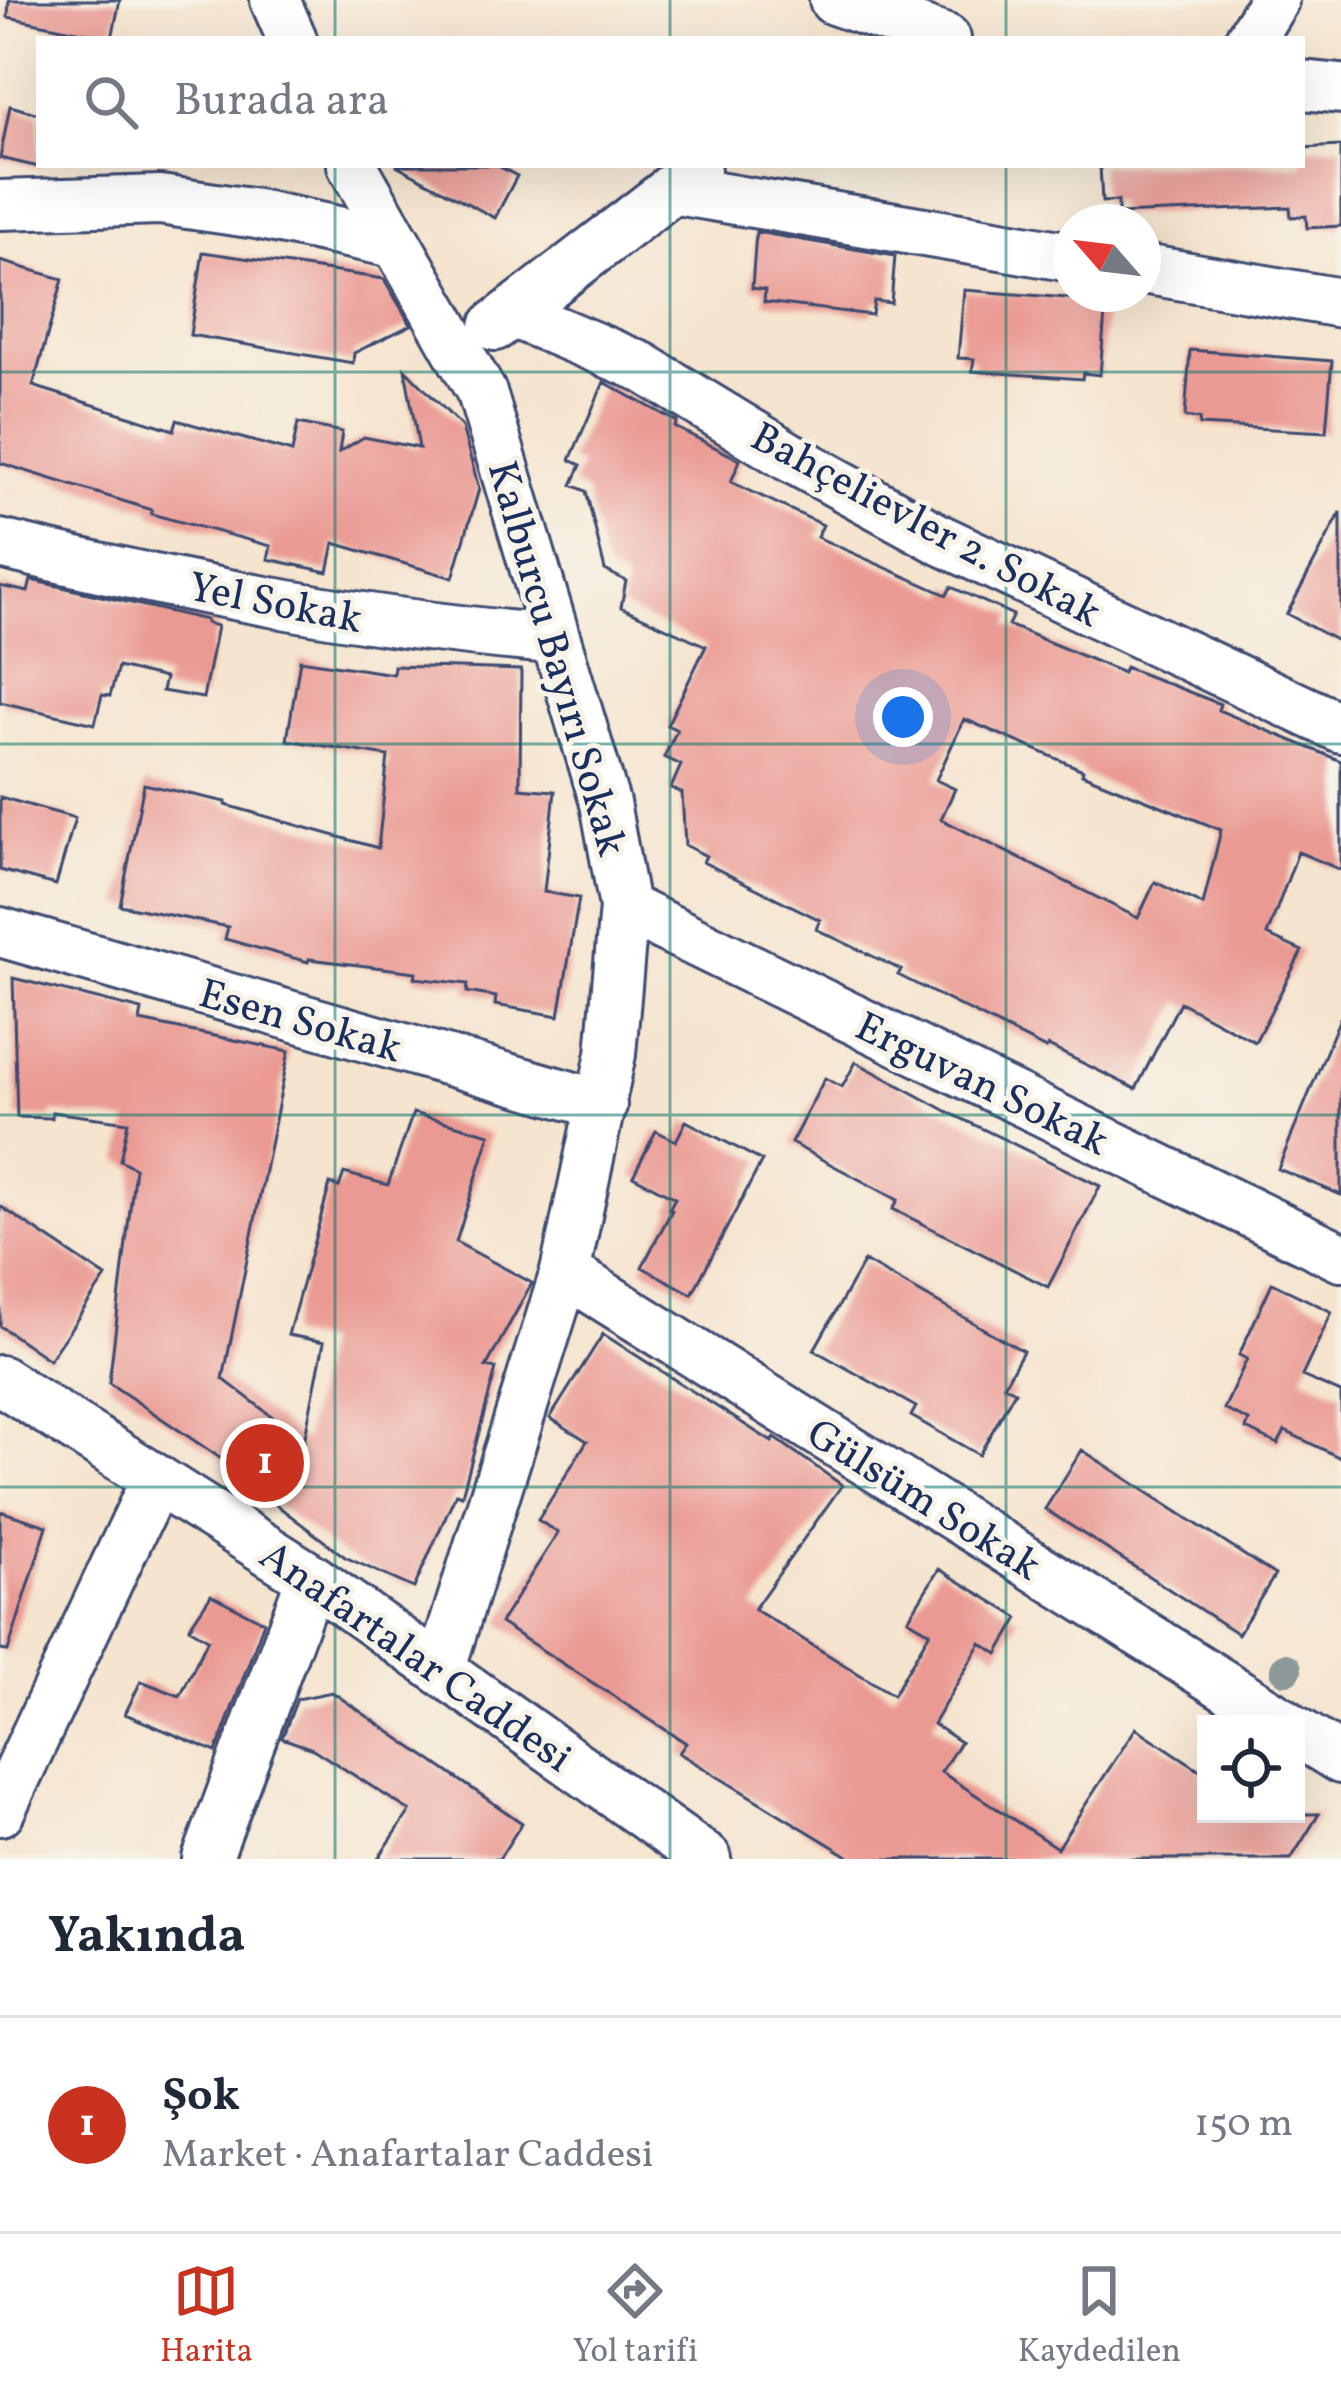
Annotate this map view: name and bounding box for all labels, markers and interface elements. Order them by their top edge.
search box [36,36,1305,168]
icon: search [78,69,144,135]
text: Burada ara [174,71,389,134]
north arrow [1053,204,1161,312]
street label: Bahçelievler 2. Sokak [739,410,1110,644]
street label: Kalburcu Bayırı Sokak [470,455,639,864]
street label: Yel Sokak [183,560,367,651]
your location [873,687,933,747]
street label: Esen Sokak [191,966,408,1080]
street label: Erguvan Sokak [844,999,1118,1173]
street label: Gülsüm Sokak [794,1406,1051,1597]
pin: 1 [226,1418,304,1508]
street label: Anafartalar Caddesi [246,1528,583,1789]
map controls [1197,1715,1305,1823]
button: locate [1197,1715,1305,1823]
text: Yakında [48,1902,245,1973]
text: Şok [162,2066,240,2129]
text: 1 [79,2098,95,2152]
text: 150 m [1194,2098,1293,2152]
text: Market · Anafartalar Caddesi [162,2129,654,2183]
tab: Harita [160,2258,253,2376]
tab: Yol tarifi [573,2258,698,2376]
tab: Kaydedilen [1018,2258,1181,2376]

